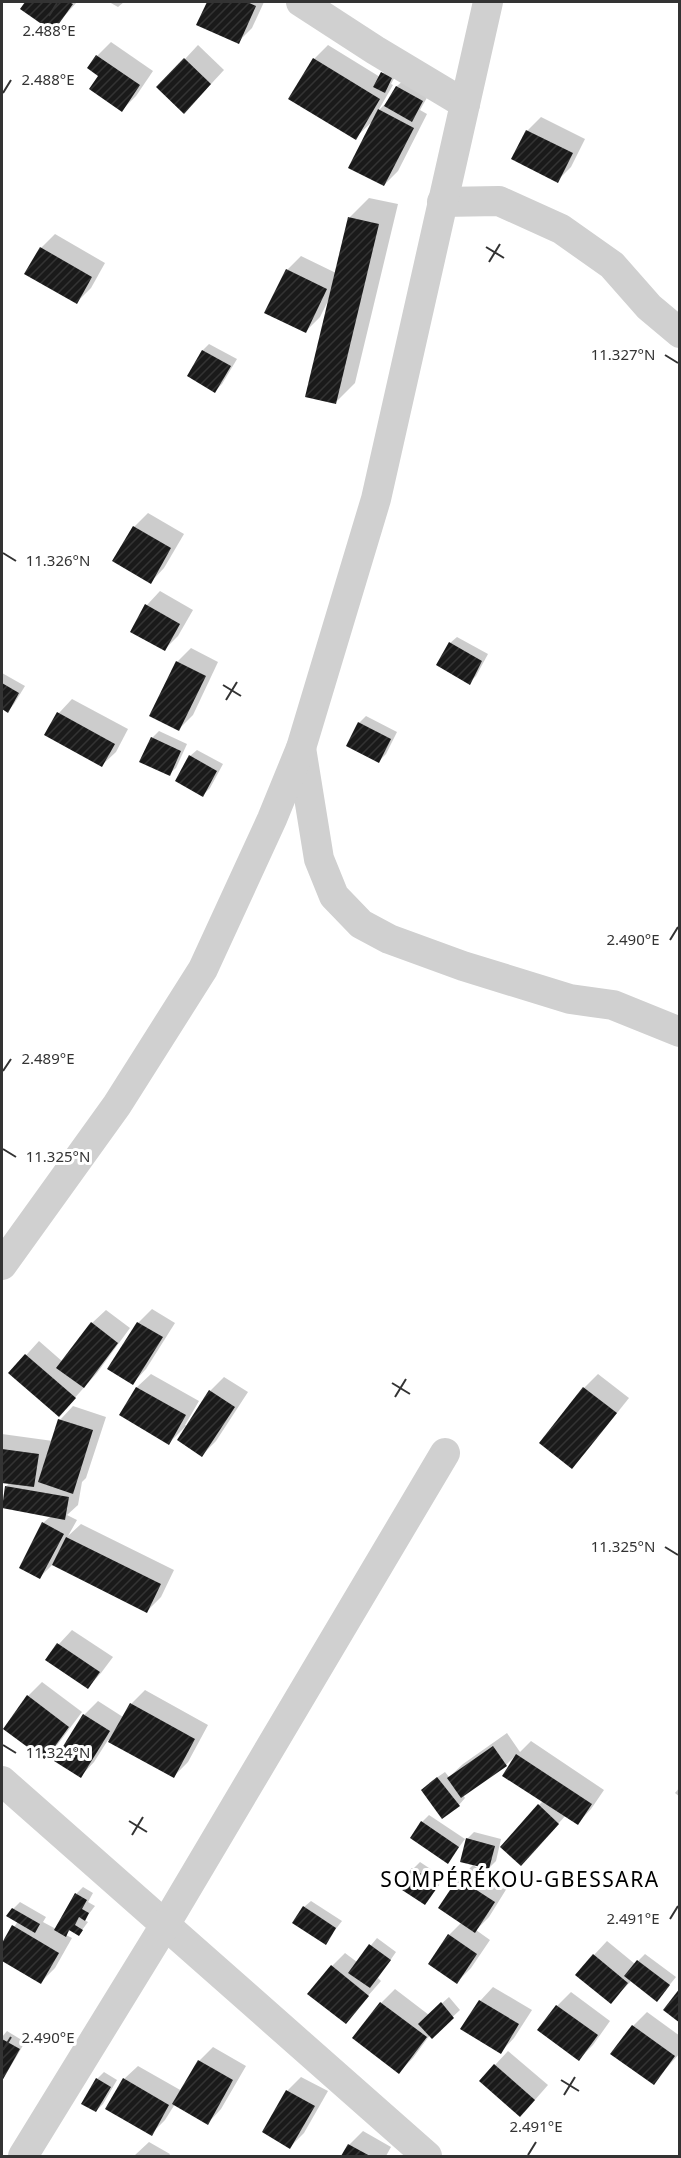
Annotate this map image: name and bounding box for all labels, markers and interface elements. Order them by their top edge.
text: 2.488°E [22,20,76,40]
text: 2.488°E [21,69,75,89]
text: 11.327°N [591,344,655,364]
text: 11.326°N [26,550,90,570]
text: 2.490°E [606,929,660,949]
text: 2.489°E [21,1048,75,1068]
text: 11.325°N [26,1146,90,1166]
text: 11.325°N [591,1536,655,1556]
text: 11.324°N [26,1742,90,1762]
district label: SOMPÉRÉKOU-GBESSARA [380,1865,660,1893]
text: 2.491°E [606,1908,660,1928]
text: 2.490°E [21,2027,75,2047]
text: 2.491°E [509,2116,563,2136]

